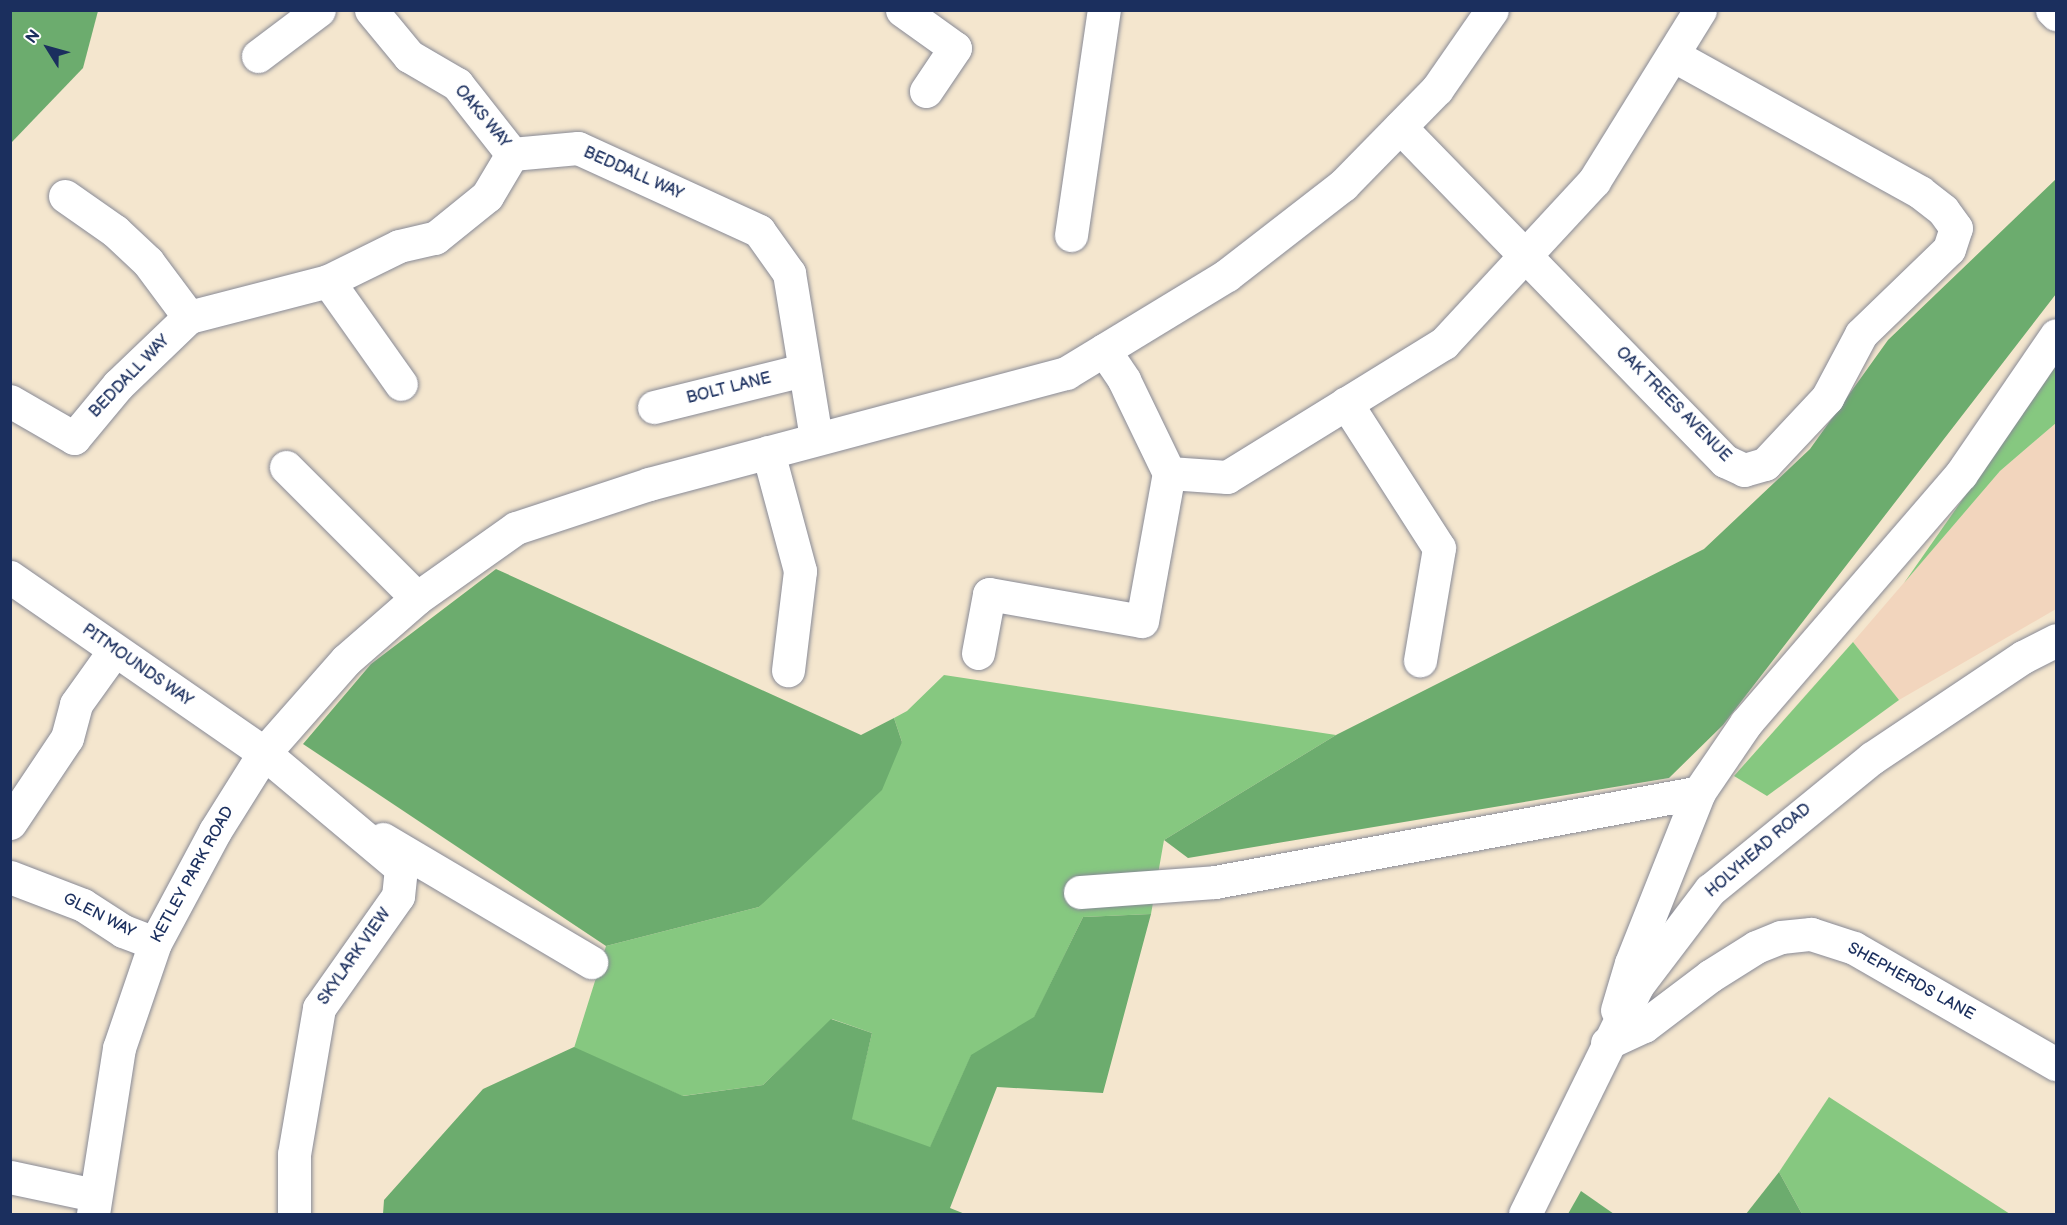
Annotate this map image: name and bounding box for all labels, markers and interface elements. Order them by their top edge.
north arrow [18,18,78,78]
text: N [22,26,44,47]
street label: OAKS WAY [450,81,514,153]
street label: BEDDALL WAY [580,143,686,205]
street label: BEDDALL WAY [86,332,174,422]
street label: OAK TREES AVENUE [1611,343,1735,467]
street label: BOLT LANE [685,369,773,409]
street label: PITMOUNDS WAY [78,621,196,711]
street label: HOLYHEAD ROAD [1702,800,1816,902]
street label: KETLEY PARK ROAD [147,803,239,947]
street label: GLEN WAY [59,890,139,942]
street label: SKYLARK VIEW [314,905,396,1009]
street label: SHEPHERDS LANE [1844,939,1978,1025]

